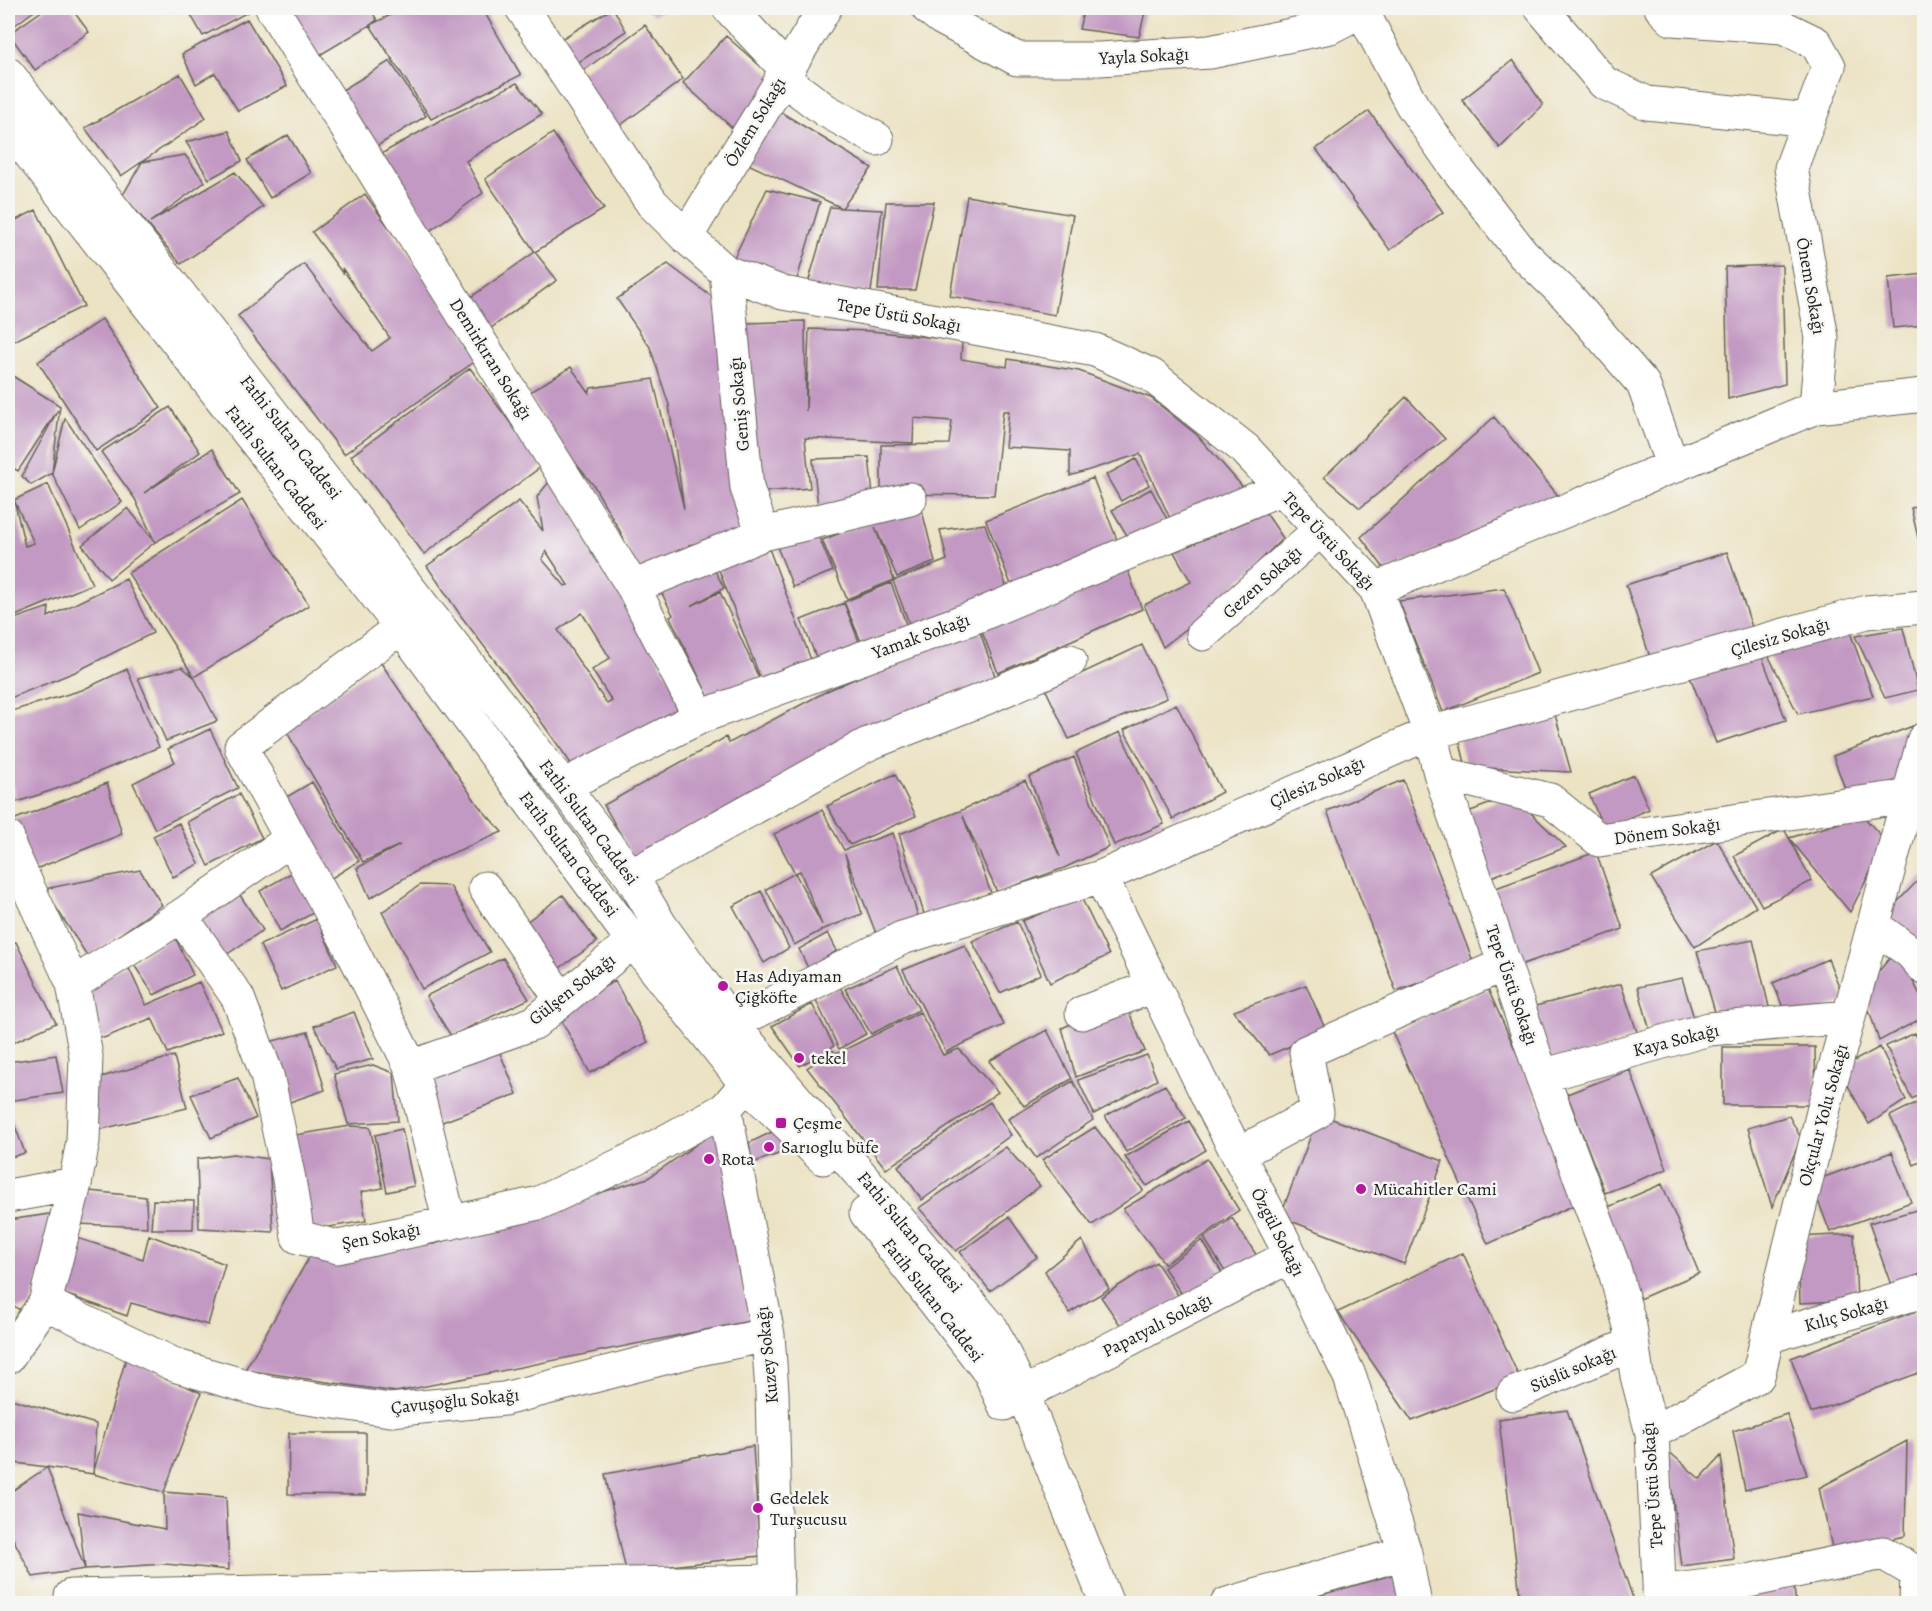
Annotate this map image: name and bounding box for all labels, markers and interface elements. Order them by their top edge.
street label: Yayla Sokağı [1097,42,1190,70]
street label: Özlem Sokağı [719,73,791,171]
street label: Önem Sokağı [1791,236,1831,336]
street label: Tepe Üstü Sokağı [835,292,963,338]
street label: Demirkıran Sokağı [444,294,538,424]
street label: Geniş Sokağı [723,356,755,452]
street label: Fathi Sultan Caddesi [235,370,347,504]
street label: Fatih Sultan Caddesi [220,400,332,534]
street label: Tepe Üstü Sokağı [1277,487,1381,595]
street label: Gezen Sokağı [1217,540,1307,624]
street label: Yamak Sokağı [868,607,973,665]
street label: Çilesiz Sokağı [1728,611,1832,663]
street label: Çilesiz Sokağı [1266,750,1368,814]
street label: Fathi Sultan Caddesi [534,754,644,890]
street label: Fatih Sultan Caddesi [514,786,624,922]
street label: Dönem Sokağı [1612,812,1722,850]
street label: Tepe Üstü Sokağı [1480,922,1544,1048]
street label: Gülşen Sokağı [524,948,620,1030]
place label: Has Adıyaman Çiğköfte [735,964,842,1009]
marker: Has Adıyaman Çiğköfte [716,979,730,993]
street label: Kaya Sokağı [1630,1018,1722,1062]
street label: Okçular Yolu Sokağı [1792,1041,1854,1189]
place label: tekel [811,1046,847,1070]
marker: tekel [792,1051,806,1065]
place label: Çeşme [793,1111,842,1135]
marker: Çeşme [774,1116,788,1130]
place label: Sarıoglu büfe [781,1135,879,1159]
marker: Sarıoglu büfe [762,1140,776,1154]
place label: Rota [721,1147,755,1171]
marker: Rota [702,1152,716,1166]
street label: Fathi Sultan Caddesi [852,1166,968,1298]
place label: Mücahitler Cami [1373,1177,1497,1201]
marker: Mücahitler Cami [1354,1182,1368,1196]
street label: Özgül Sokağı [1245,1183,1311,1281]
street label: Şen Sokağı [339,1217,423,1255]
street label: Fatih Sultan Caddesi [877,1233,989,1367]
street label: Papatyalı Sokağı [1098,1287,1216,1363]
street label: Kılıç Sokağı [1801,1291,1891,1337]
street label: Kuzey Sokağı [750,1305,784,1405]
street label: Süslü sokağı [1526,1340,1620,1398]
street label: Çavuşoğlu Sokağı [390,1382,520,1420]
street label: Tepe Üstü Sokağı [1636,1421,1668,1549]
place label: Gedelek Turşucusu [770,1486,847,1531]
marker: Gedelek Turşucusu [751,1501,765,1515]

